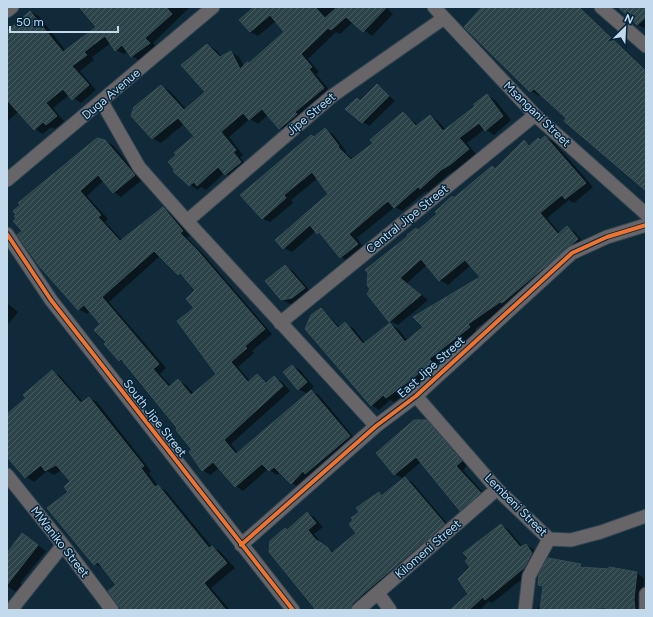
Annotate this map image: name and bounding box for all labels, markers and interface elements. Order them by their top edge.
scale bar [10,8,118,34]
north arrow [605,8,645,48]
text: N [622,12,635,27]
text: 50 m [16,15,44,29]
street label: Duga Avenue [79,65,143,122]
street label: Msangani Street [501,78,574,150]
street label: Jipe Street [284,89,339,138]
street label: Central Jipe Street [363,181,451,256]
street label: East Jipe Street [395,333,468,401]
street label: South Jipe Street [120,376,190,460]
street label: Lembeni Street [482,471,550,539]
street label: MWaniko Street [28,504,92,581]
street label: Kilomeni Street [392,516,464,581]

